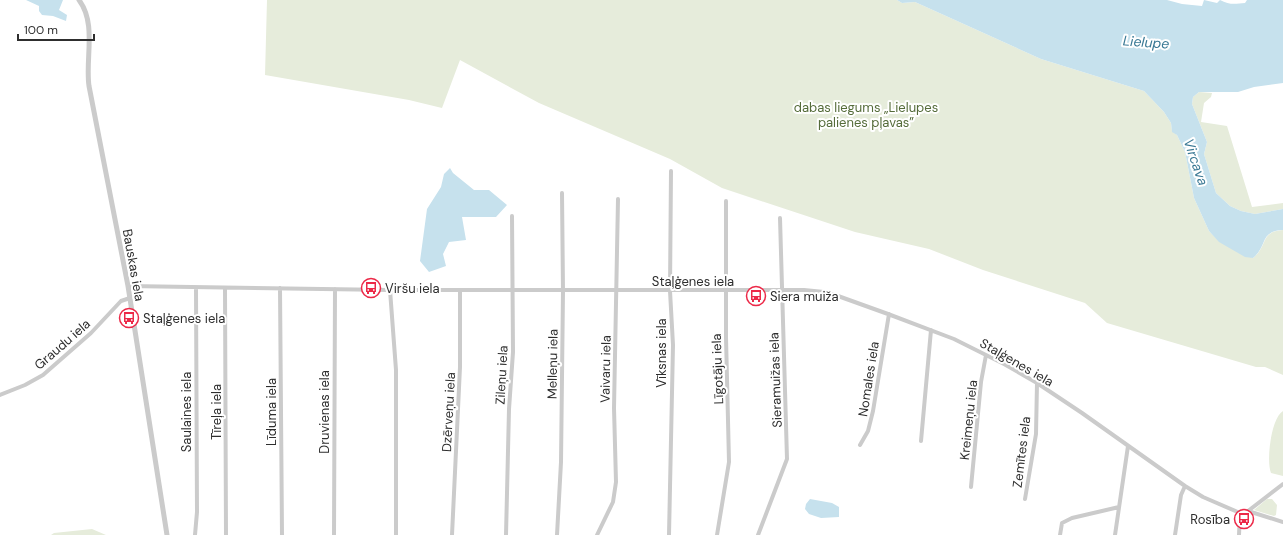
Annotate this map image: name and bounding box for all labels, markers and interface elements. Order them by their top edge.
scale bar [18,16,94,42]
text: 100 m [24,22,58,38]
water label: Lielupe [1122,31,1170,53]
park label: dabas liegums „Lielupes palienes pļavas” [794,99,938,131]
water label: Vircava [1180,136,1212,188]
street label: Bauskas iela [119,228,148,302]
street label: Staļģenes iela [652,273,734,290]
bus stop icon: Viršu iela [360,277,382,299]
place label: Viršu iela [385,280,440,297]
bus stop icon: Siera muiža [745,285,767,307]
place label: Siera muiža [770,288,839,305]
bus stop icon: Staļģenes iela [118,307,140,329]
place label: Staļģenes iela [143,310,225,327]
street label: Graudu iela [31,315,94,373]
street label: Vīksnas iela [653,318,670,388]
street label: Melleņu iela [543,329,562,399]
street label: Sieramuižas iela [765,332,786,428]
street label: Līgotāju iela [708,333,727,405]
street label: Staļģenes iela [977,334,1057,390]
street label: Vaivaru iela [596,335,615,403]
street label: Nomales iela [854,340,883,418]
street label: Zileņu iela [491,345,512,405]
street label: Druvienas iela [316,370,333,454]
street label: Saulaines iela [178,372,195,452]
street label: Dzērveņu iela [438,372,459,452]
street label: Līduma iela [263,378,280,446]
street label: Kreimeņu iela [956,379,981,461]
street label: Tīreļa iela [208,384,225,440]
street label: Zemītes iela [1009,415,1034,489]
bus stop icon: Rosība [1233,508,1255,530]
place label: Rosība [1190,511,1230,528]

